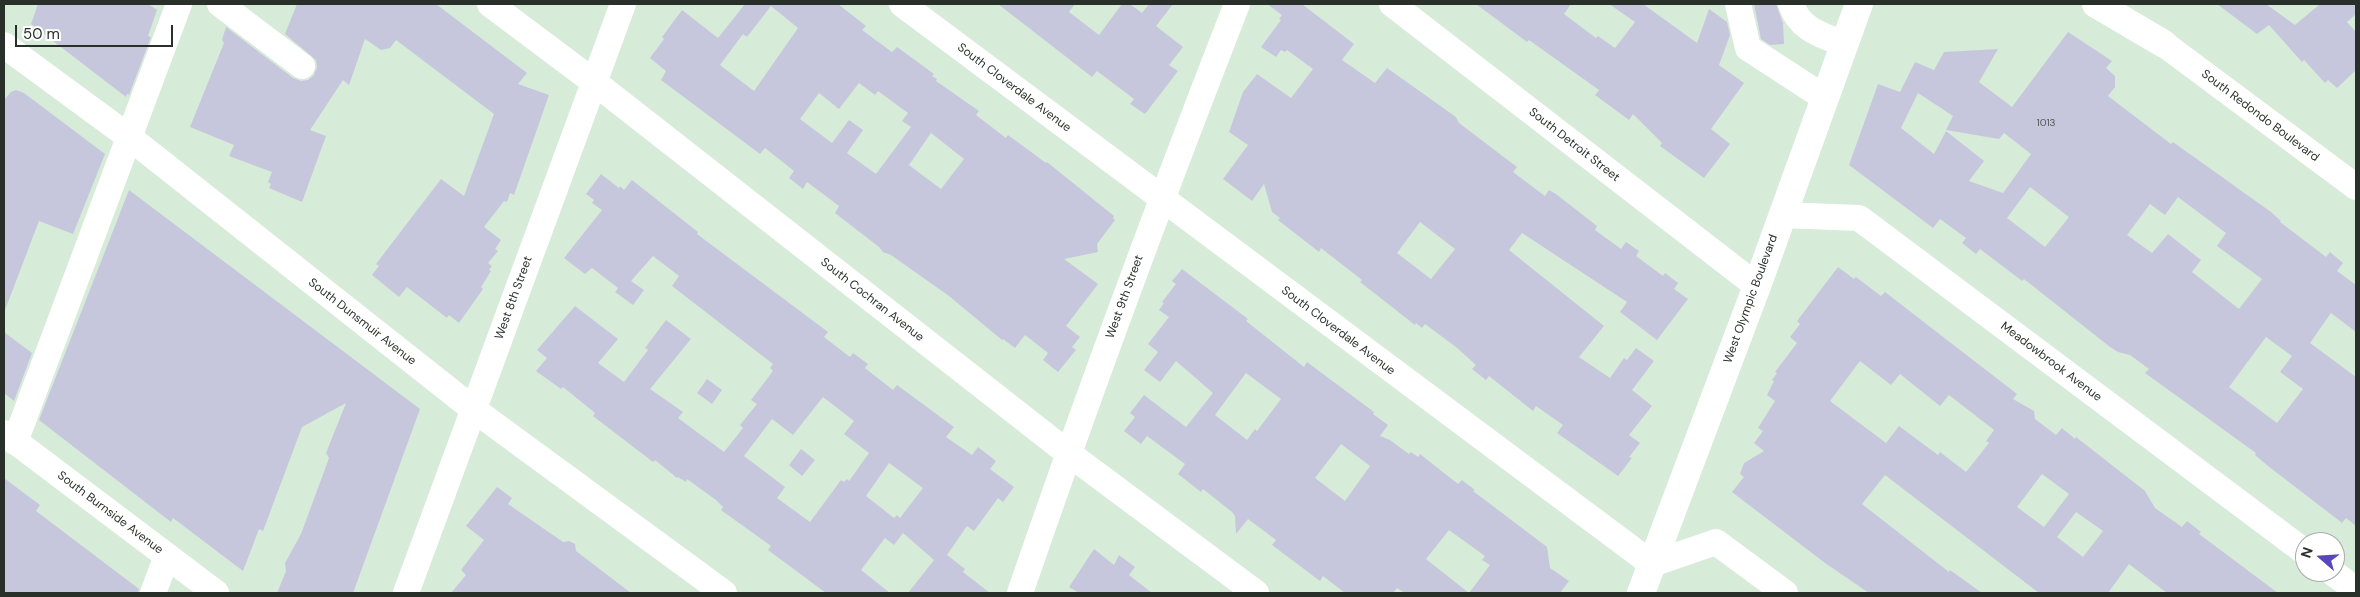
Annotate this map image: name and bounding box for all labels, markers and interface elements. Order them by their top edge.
scale bar [18,15,175,47]
text: 50 m [23,24,60,44]
street label: South Cloverdale Avenue [954,41,1074,135]
street label: South Redondo Boulevard [2198,67,2322,165]
street label: South Detroit Street [1526,105,1622,185]
house number: 1013 [2037,117,2055,129]
street label: West Olympic Boulevard [1721,233,1781,365]
street label: West 9th Street [1103,253,1147,341]
street label: West 8th Street [492,254,536,342]
street label: South Cochran Avenue [818,255,926,345]
street label: South Dunsmuir Avenue [305,275,419,369]
street label: South Cloverdale Avenue [1278,284,1398,378]
street label: Meadowbrook Avenue [1998,319,2104,405]
street label: South Burnside Avenue [54,469,166,557]
north arrow [2295,532,2345,582]
text: N [2297,545,2317,560]

